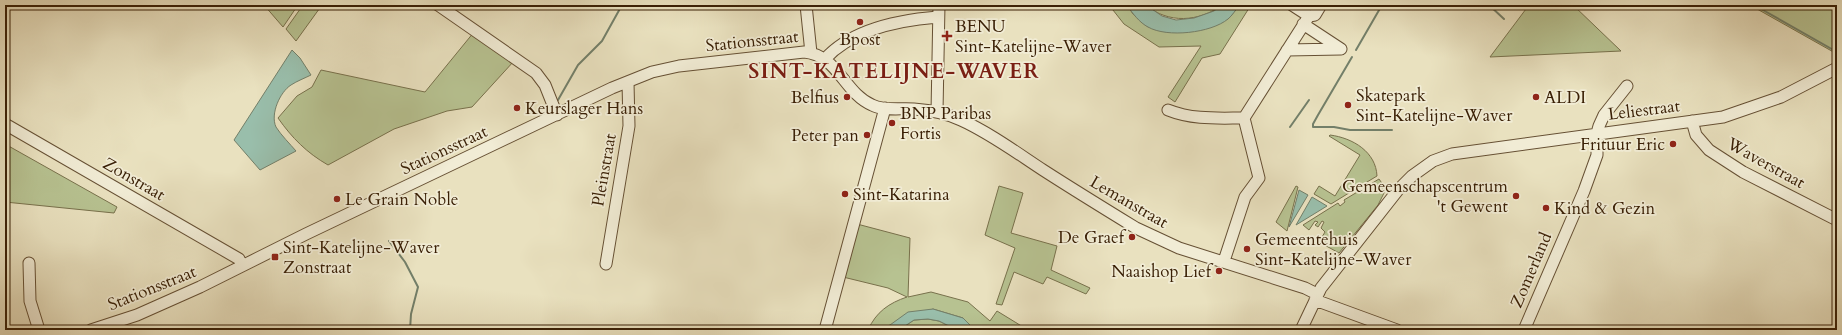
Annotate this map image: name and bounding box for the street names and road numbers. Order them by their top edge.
street label: Stationsstraat [704,25,800,57]
street label: Leliestraat [1607,94,1682,126]
street label: Stationsstraat [397,120,492,180]
street label: Pleinstraat [586,131,622,208]
street label: Waverstraat [1722,132,1810,194]
street label: Zonstraat [99,152,170,206]
street label: Lemanstraat [1086,170,1173,234]
street label: Zomerland [1505,229,1557,311]
street label: Stationsstraat [104,260,200,316]

